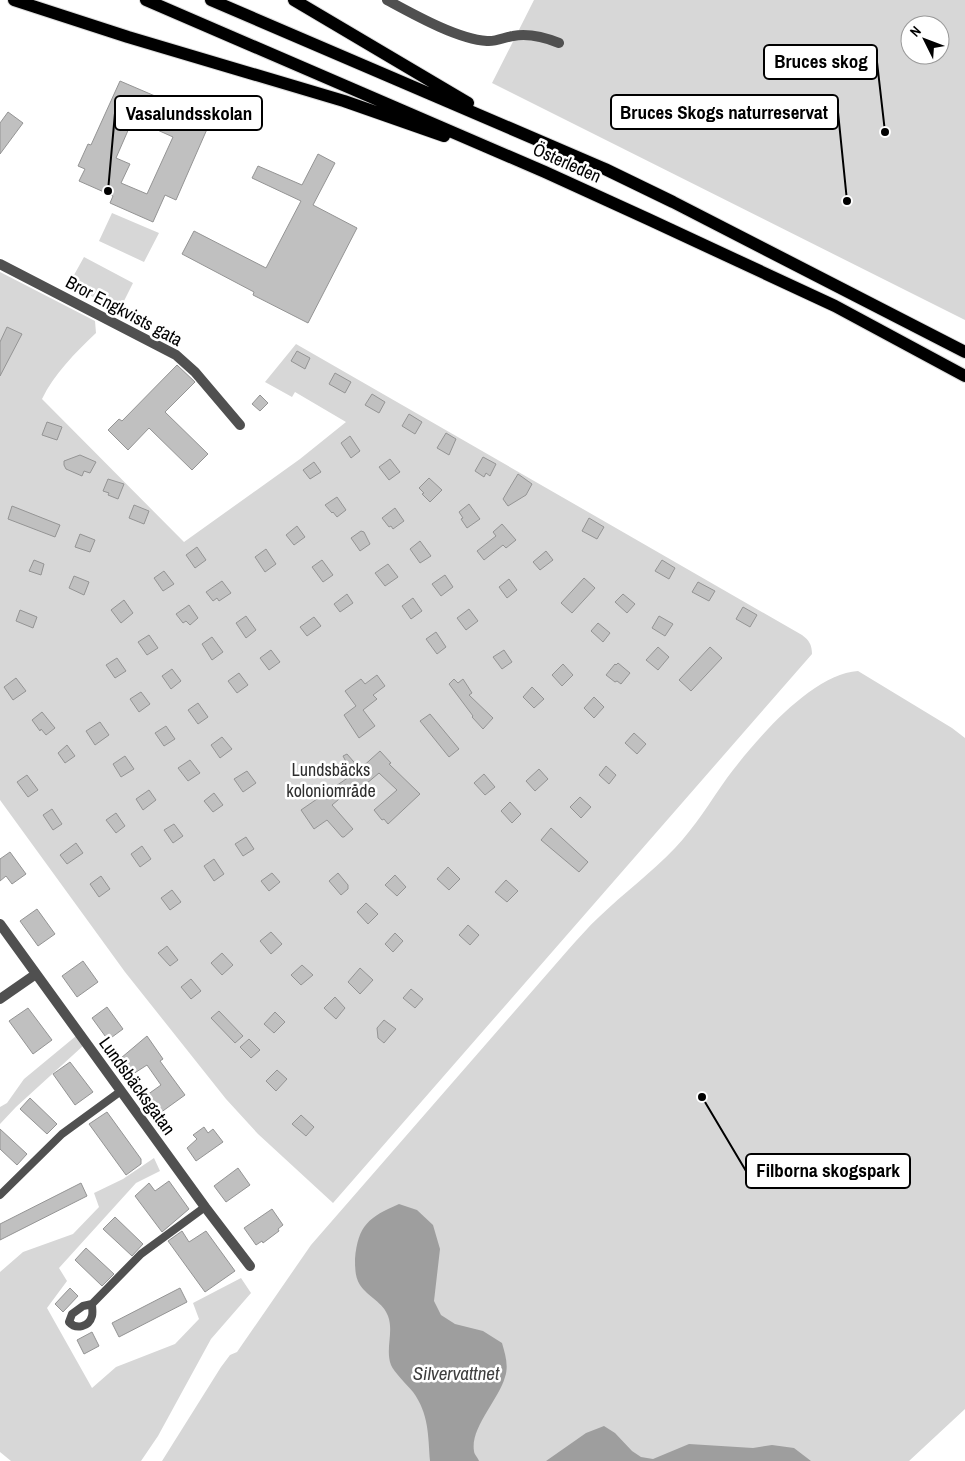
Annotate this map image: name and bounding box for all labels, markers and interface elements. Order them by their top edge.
north arrow [900,15,950,65]
text: N [906,22,925,40]
callout: Bruces skog [764,45,877,79]
text: Bruces skog [774,48,868,74]
callout: Bruces Skogs naturreservat [611,95,838,129]
callout: Vasalundsskolan [115,96,262,130]
text: Bruces Skogs naturreservat [620,99,828,125]
text: Vasalundsskolan [126,100,252,126]
street label: Österleden [529,136,605,189]
street label: Bror Engkvists gata [61,269,187,352]
park label: Lundsbäcks koloniområde [286,757,376,803]
street label: Lundsbäcksgatan [93,1032,182,1140]
callout: Filborna skogspark [746,1154,910,1188]
text: Filborna skogspark [756,1157,900,1183]
water label: Silvervattnet [413,1360,500,1386]

